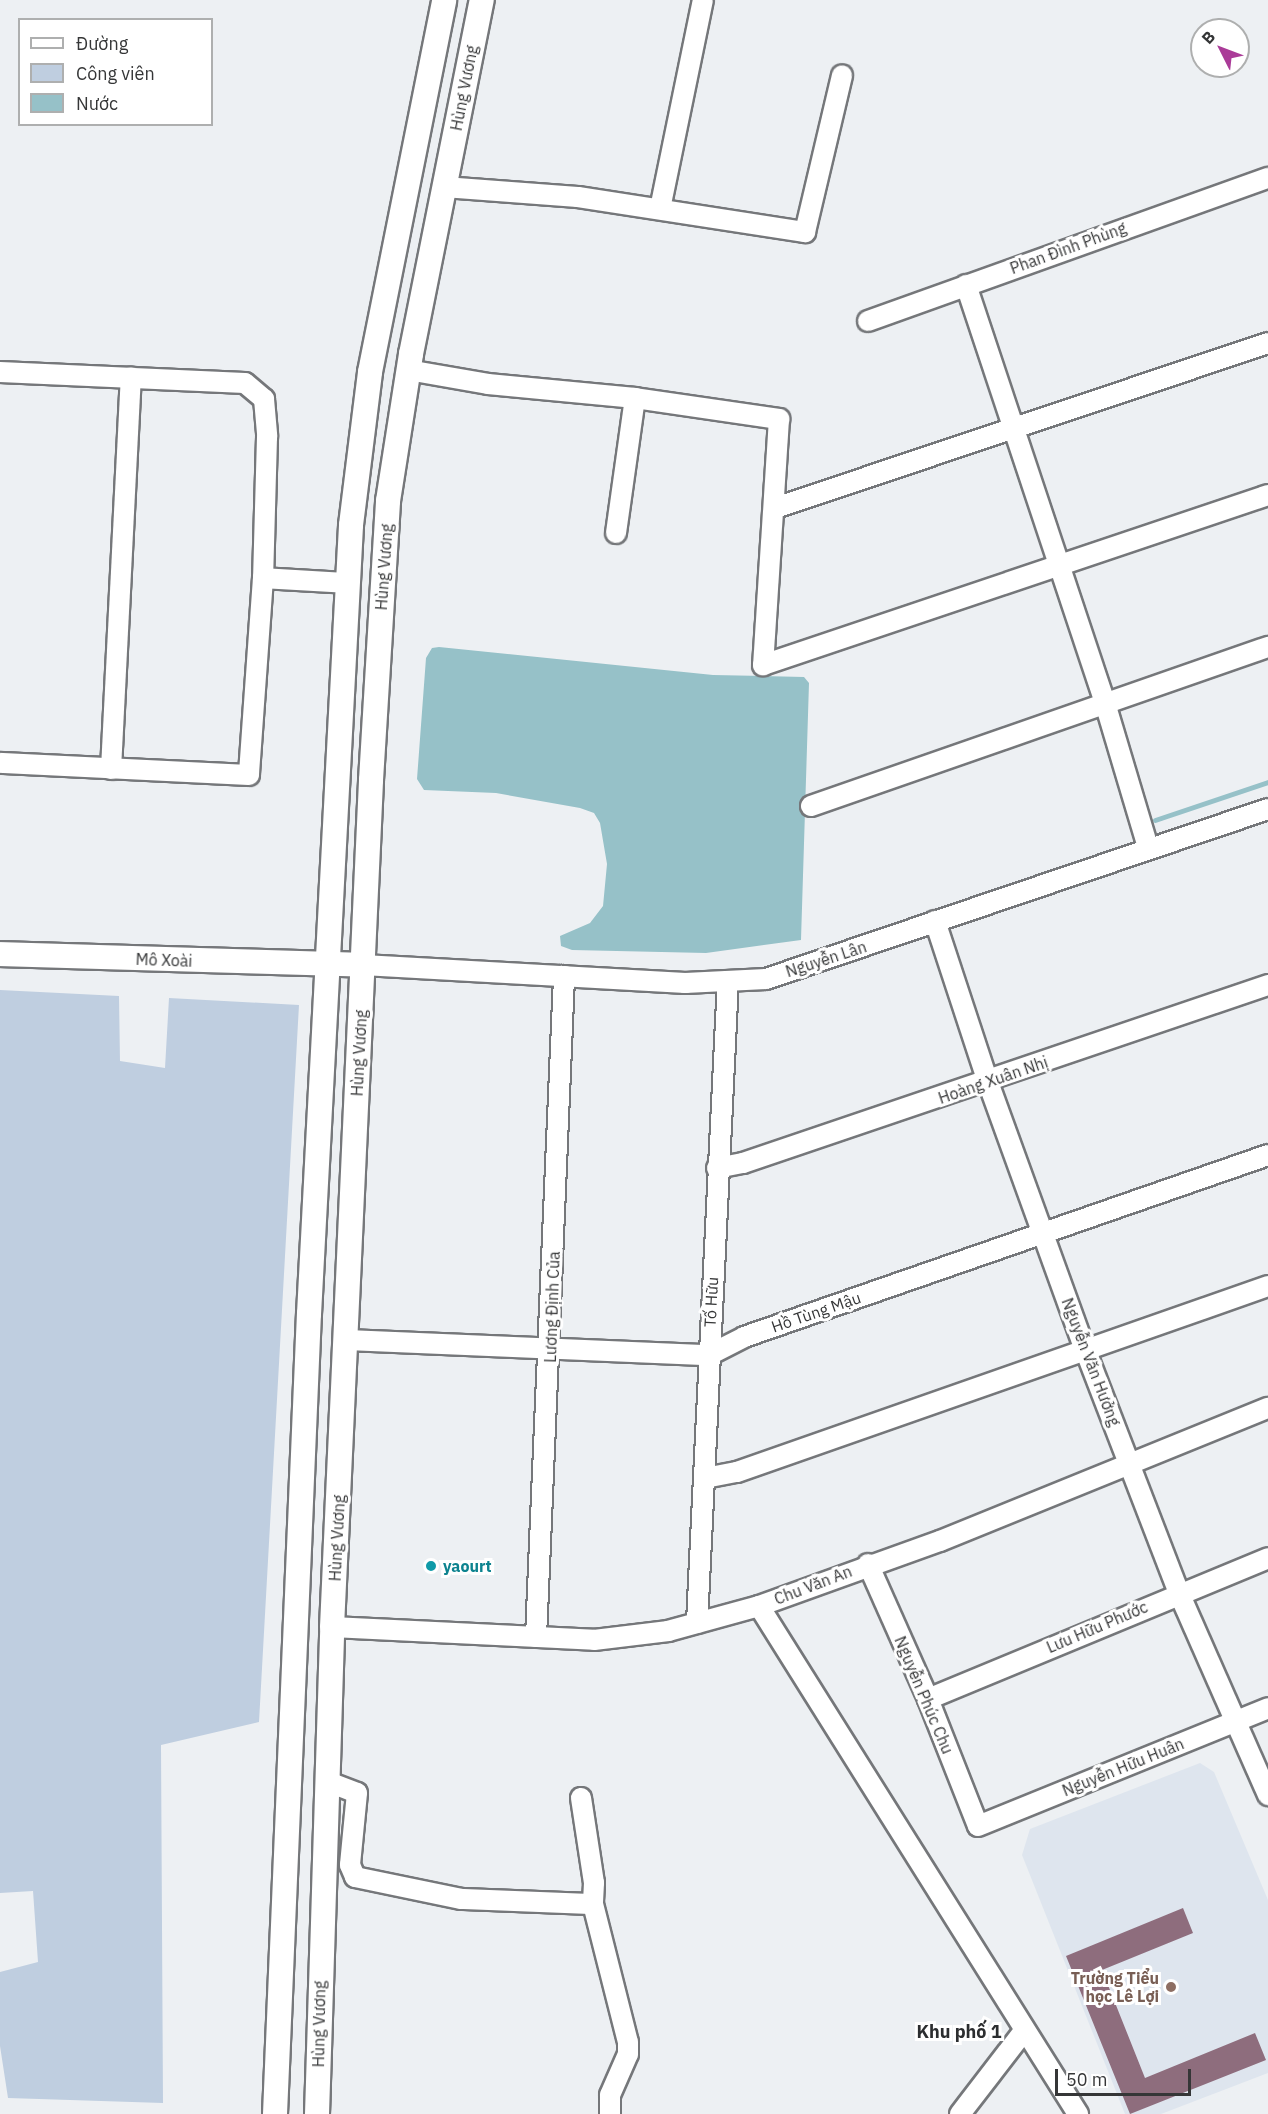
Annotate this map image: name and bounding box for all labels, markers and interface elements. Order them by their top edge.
legend [18,18,213,126]
north arrow [1190,18,1250,78]
text: B [1197,27,1219,48]
text: Đường [76,32,128,55]
street label: Hùng Vương [446,44,482,132]
text: Công viên [76,62,155,85]
text: Nước [76,92,118,115]
street label: Phan Đình Phùng [1007,218,1129,278]
street label: Hùng Vương [371,523,397,611]
street label: Nguyễn Lân [783,937,869,981]
street label: Mô Xoài [135,949,193,971]
street label: Hùng Vương [347,1009,371,1097]
street label: Hoàng Xuân Nhị [936,1052,1050,1108]
street label: Lương Định Của [540,1251,564,1363]
street label: Tố Hữu [700,1276,722,1328]
street label: Hồ Tùng Mậu [769,1288,863,1336]
street label: Nguyễn Văn Hưởng [1058,1295,1124,1429]
street label: Hùng Vương [325,1494,349,1582]
place label: yaourt [443,1556,492,1576]
marker: yaourt [424,1559,438,1573]
street label: Chu Văn An [771,1561,855,1609]
street label: Lưu Hữu Phước [1044,1597,1150,1657]
street label: Nguyễn Phúc Chu [891,1633,957,1757]
street label: Nguyễn Hữu Huân [1059,1734,1187,1800]
place label: Trường Tiểu học Lê Lợi [1071,1968,1159,2006]
street label: Hùng Vương [309,1980,329,2068]
marker: Trường Tiểu học Lê Lợi [1164,1980,1178,1994]
district label: Khu phố 1 [916,2021,1002,2043]
scale bar [1058,2057,1194,2095]
text: 50 m [1066,2068,1108,2091]

